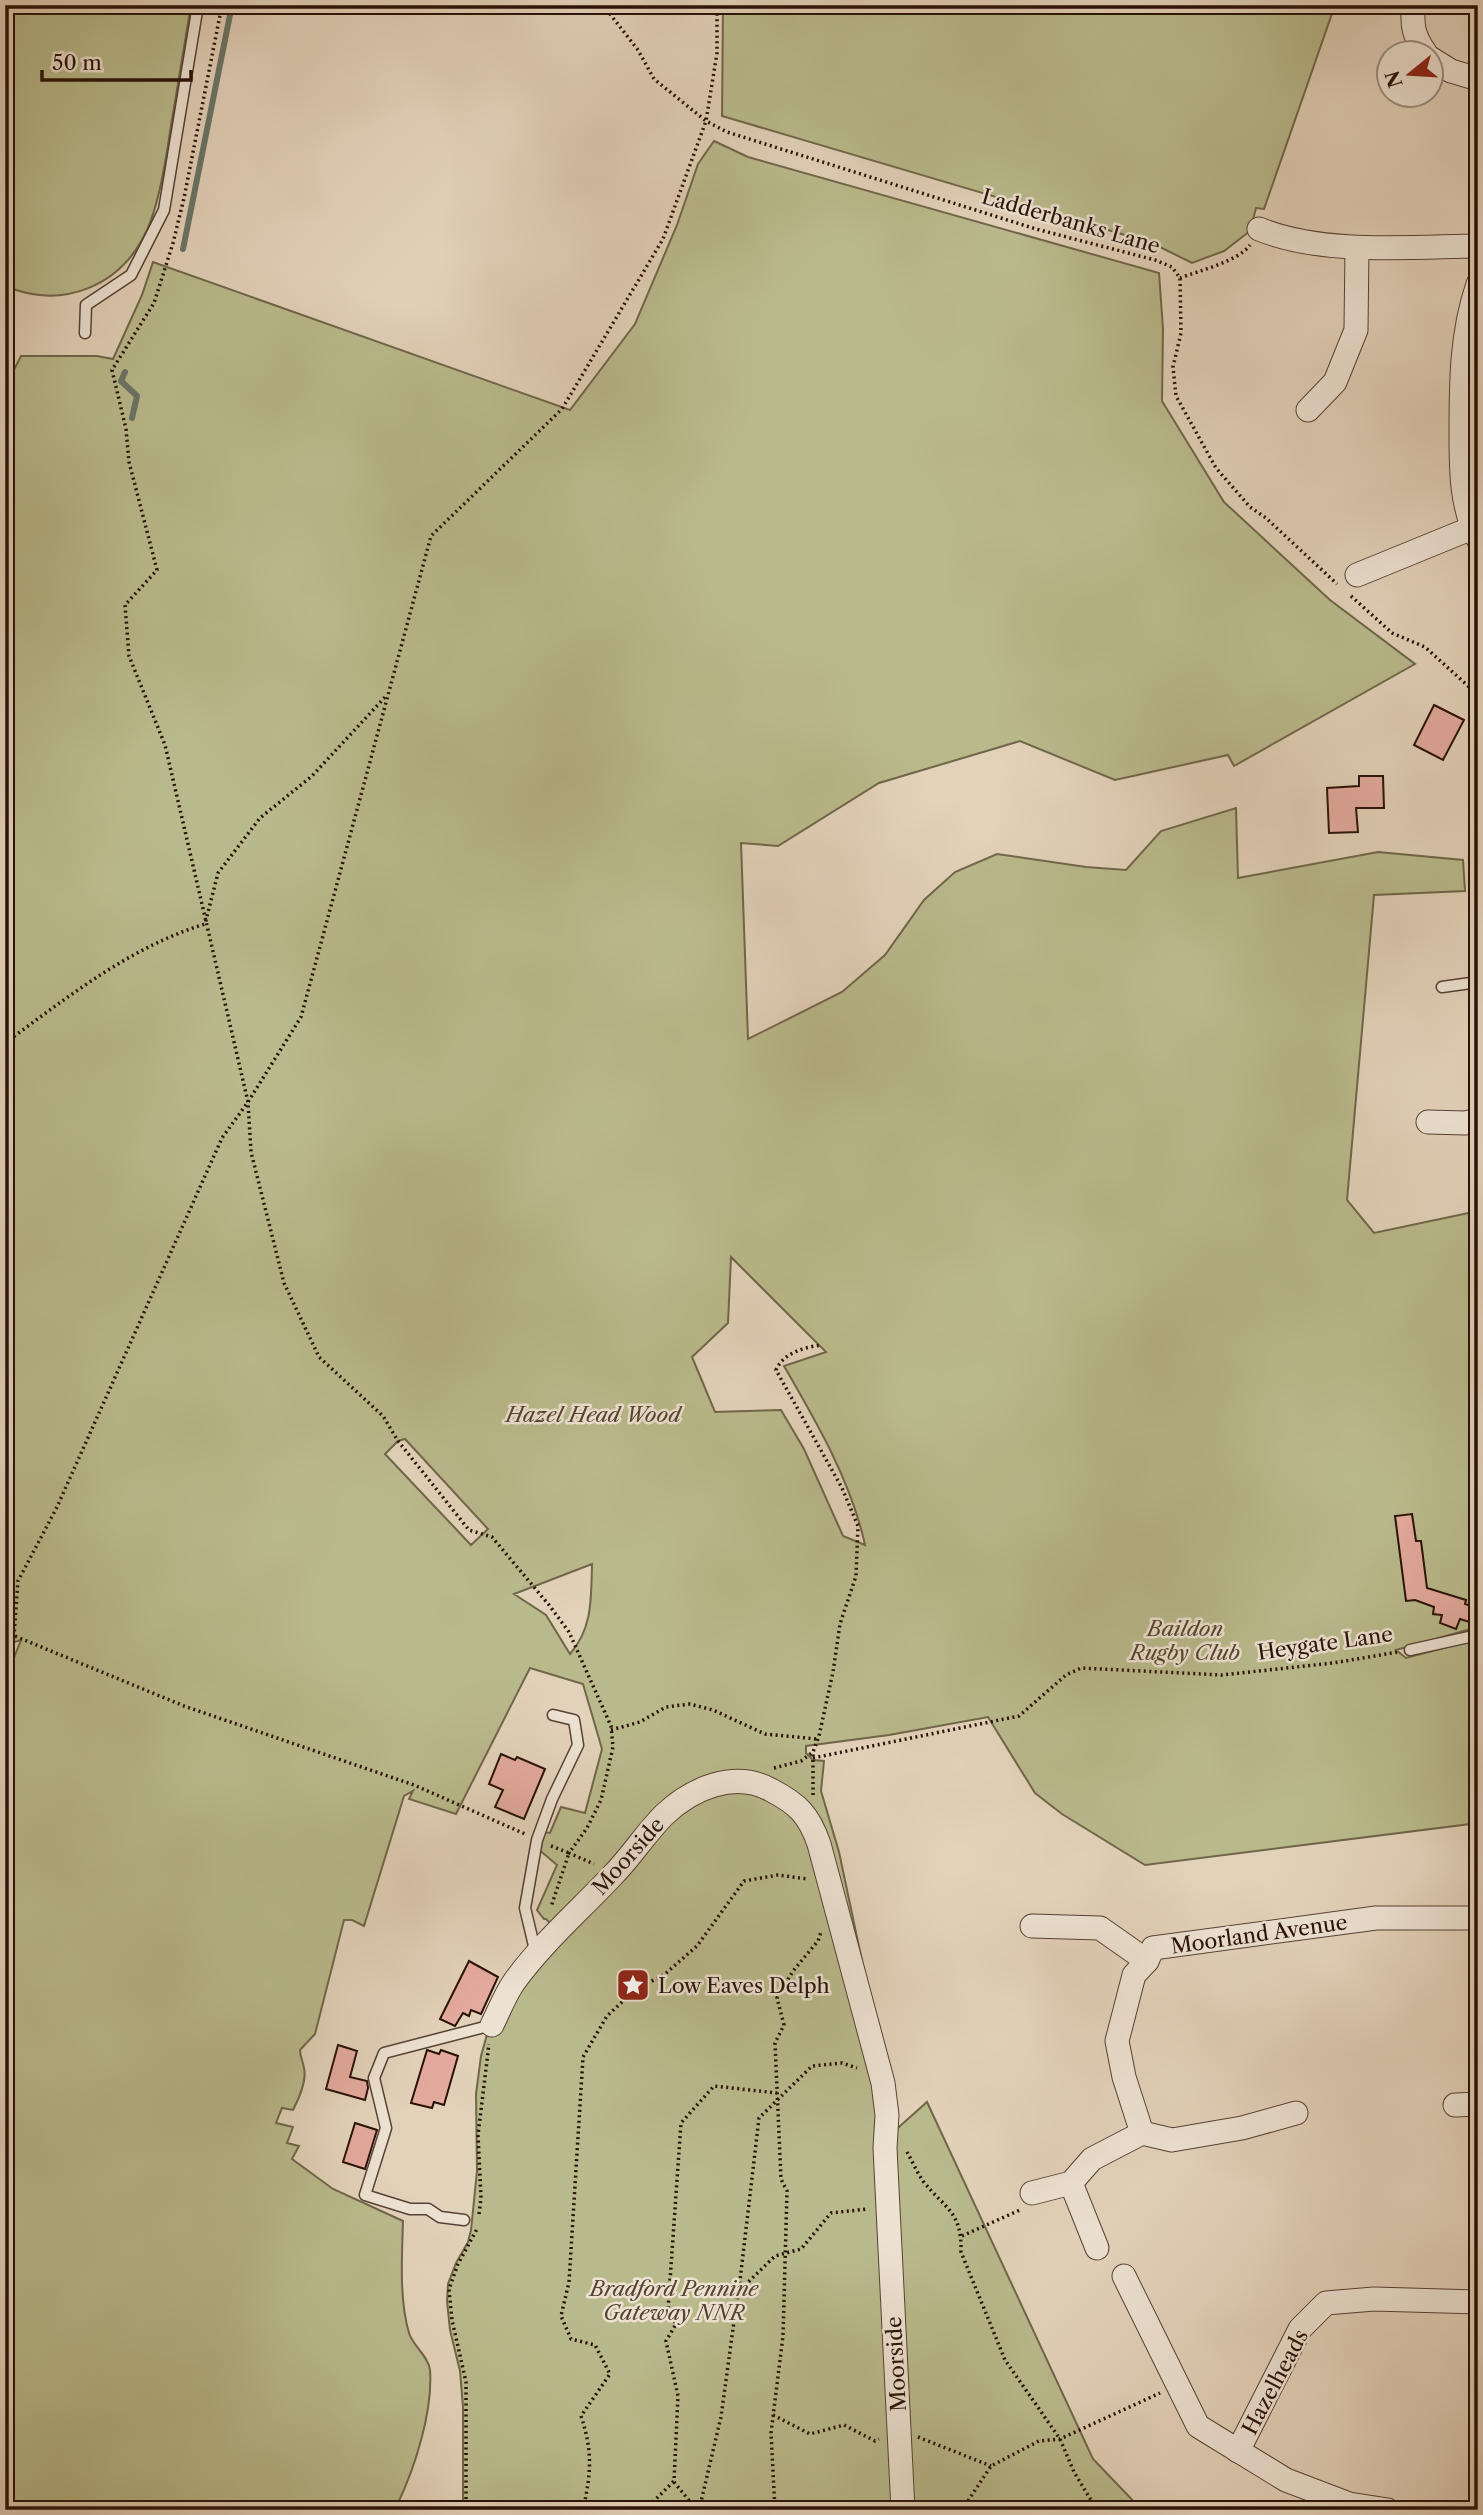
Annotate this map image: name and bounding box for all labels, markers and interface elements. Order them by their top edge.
scale bar [42,38,191,82]
north arrow [1374,38,1444,108]
text: 50 m [52,50,102,75]
text: N [1381,68,1408,91]
street label: Ladderbanks Lane [979,184,1163,258]
park label: Hazel Head Wood [503,1402,683,1427]
park label: Baildon Rugby Club [1128,1616,1240,1665]
street label: Heygate Lane [1256,1621,1394,1665]
street label: Moorside [587,1812,669,1900]
street label: Moorland Avenue [1169,1909,1349,1959]
place icon: Low Eaves Delph [614,1966,652,2004]
place label: Low Eaves Delph [658,1973,830,1998]
park label: Bradford Pennine Gateway NNR [588,2276,759,2325]
street label: Moorside [881,2316,911,2412]
street label: Hazelheads [1237,2325,1313,2439]

